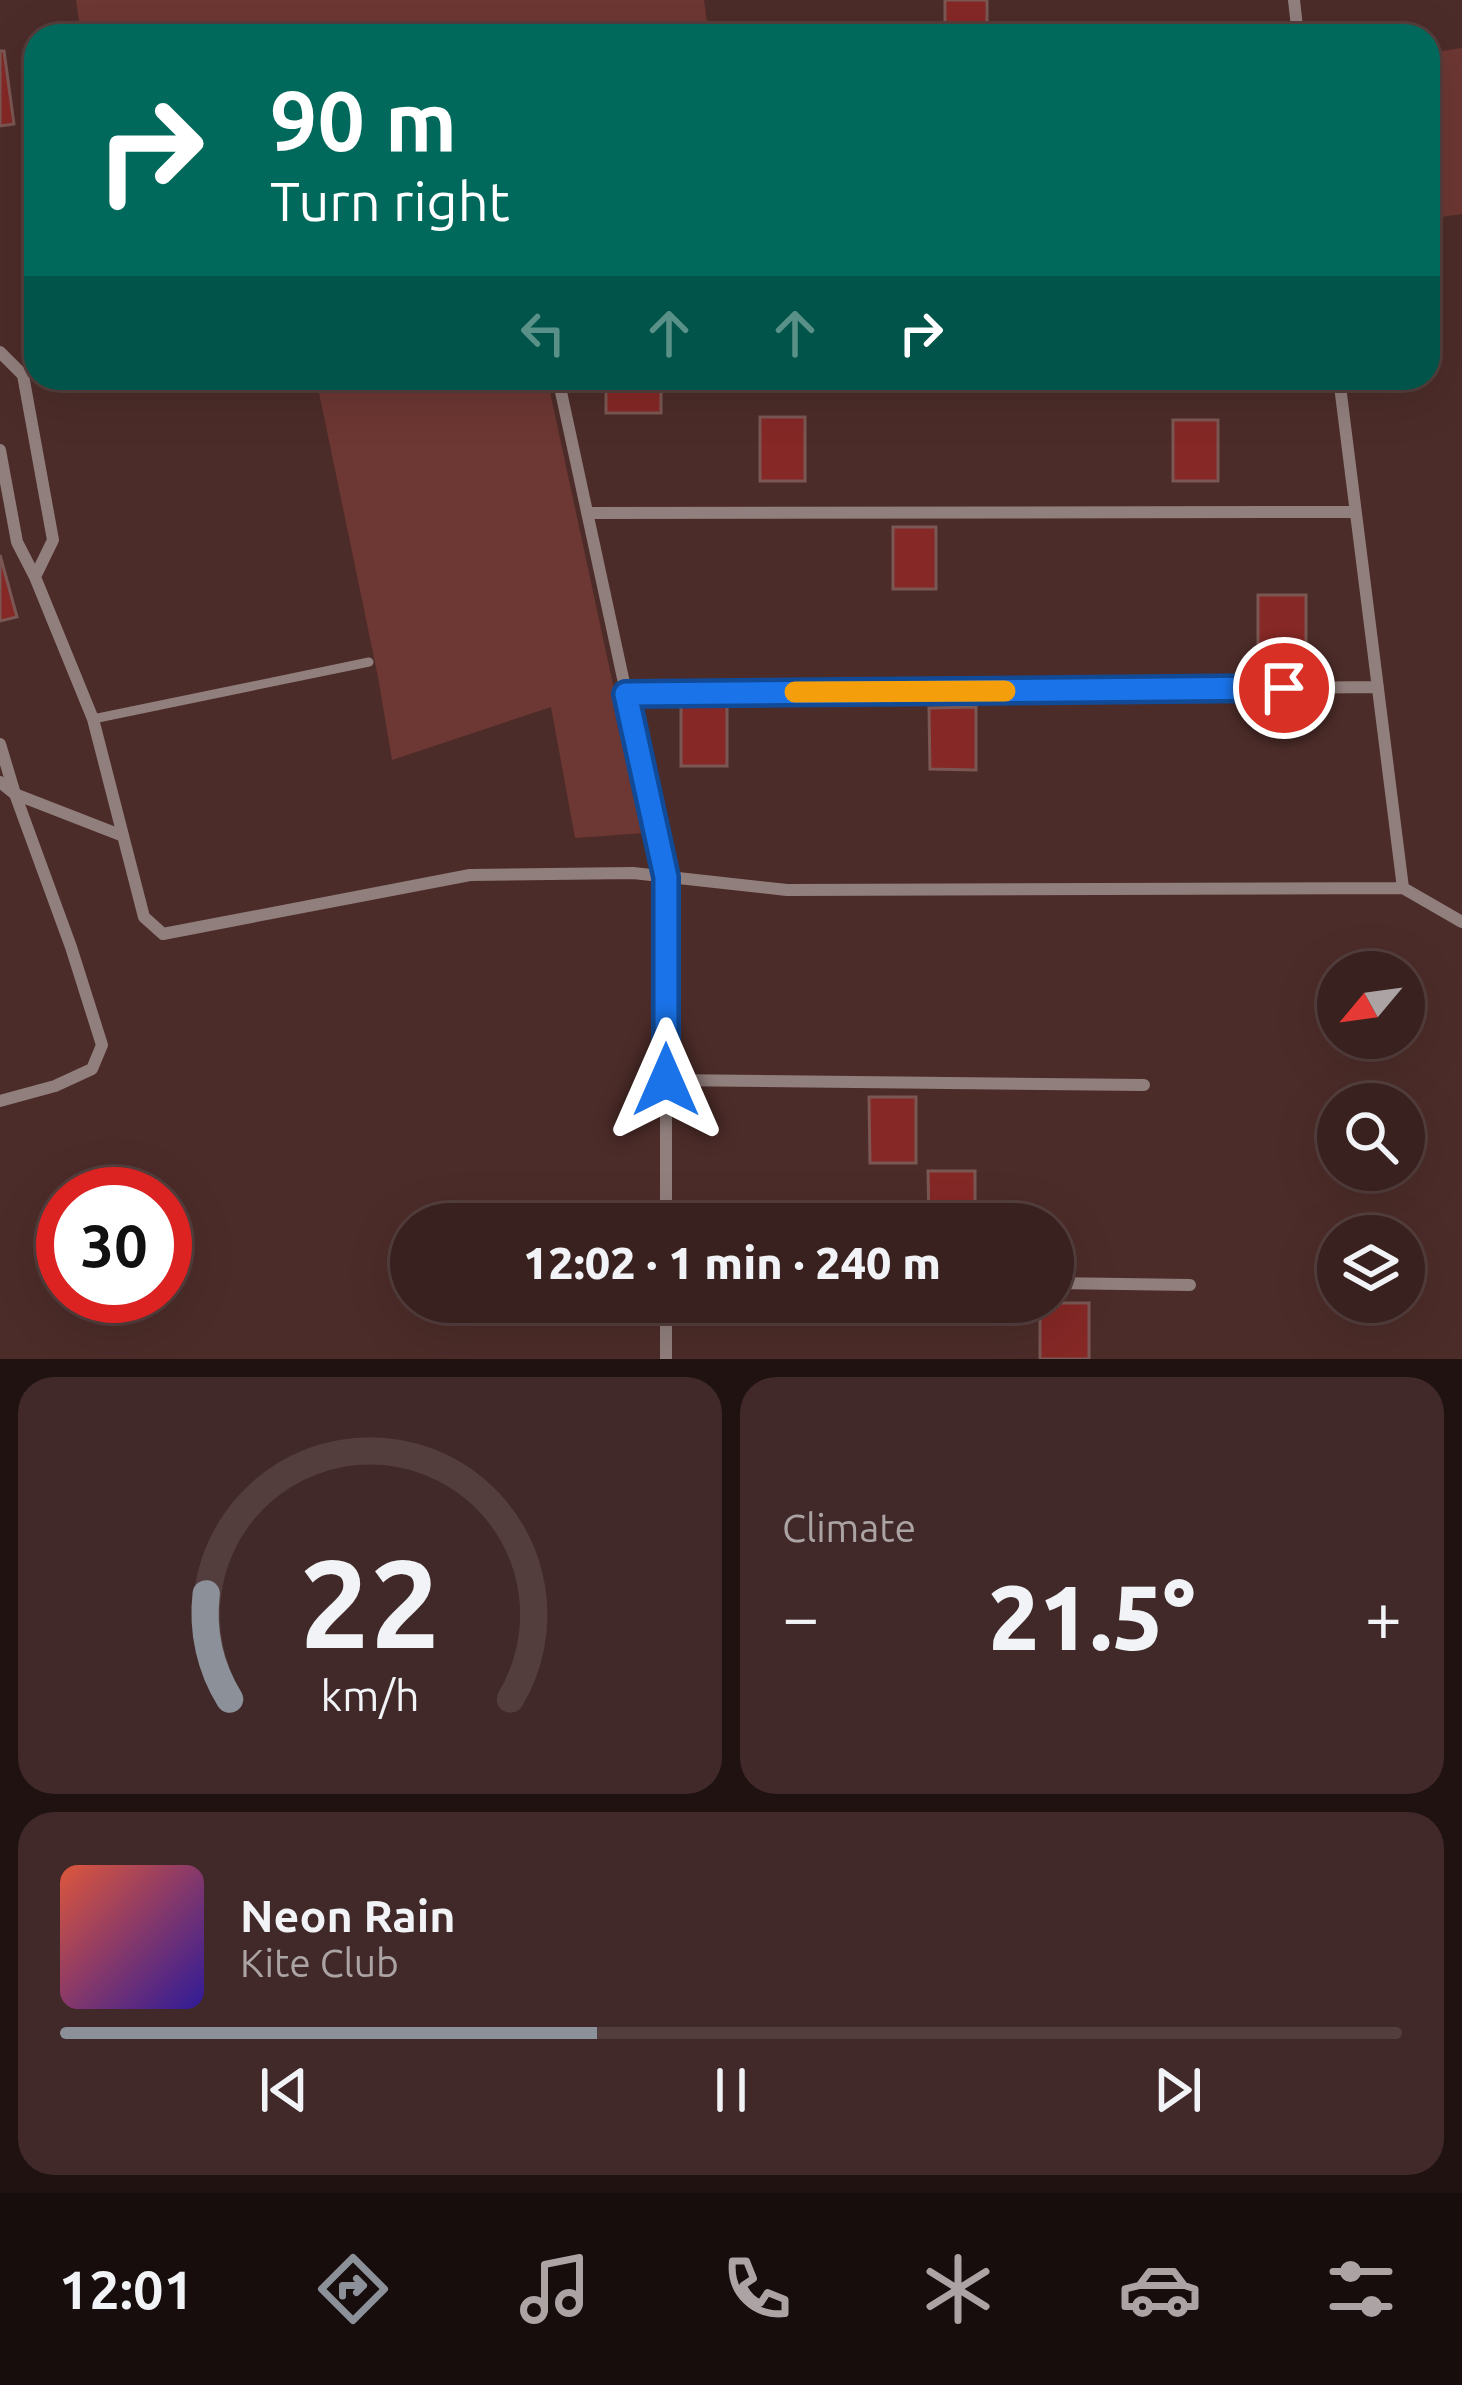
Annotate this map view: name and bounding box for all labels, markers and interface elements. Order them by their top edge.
icon: right [72,72,228,228]
text: 90 m [270,73,457,167]
text: Turn right [270,171,510,231]
icon: left [510,300,576,366]
icon: ahead [636,300,702,366]
icon: ahead [762,300,828,366]
icon: right [888,300,954,366]
pin [1233,637,1335,739]
icon: arrive [1251,655,1317,721]
north arrow [1317,951,1425,1059]
map controls [1317,951,1425,1323]
position arrow [603,1017,729,1143]
button: search [1317,1083,1425,1191]
speed limit sign: 30 [36,1167,192,1323]
button: layers [1317,1215,1425,1323]
text: 12:02 · 1 min · 240 m [523,1237,941,1288]
text: Climate [782,1506,916,1549]
text: 22 [300,1532,440,1672]
text: 21.5° [988,1566,1196,1667]
text: − [782,1579,819,1653]
text: + [1365,1579,1402,1653]
text: km/h [320,1670,420,1718]
text: Neon Rain [240,1890,455,1941]
text: Kite Club [240,1941,399,1984]
icon: previous [251,2057,317,2123]
icon: pause [698,2057,764,2123]
icon: next [1145,2057,1211,2123]
icon: directions [311,2247,395,2331]
icon: music [513,2247,597,2331]
icon: phone [715,2247,799,2331]
icon: climate [916,2247,1000,2331]
icon: car [1118,2247,1202,2331]
icon: filters [1319,2247,1403,2331]
text: 12:01 [59,2259,194,2319]

